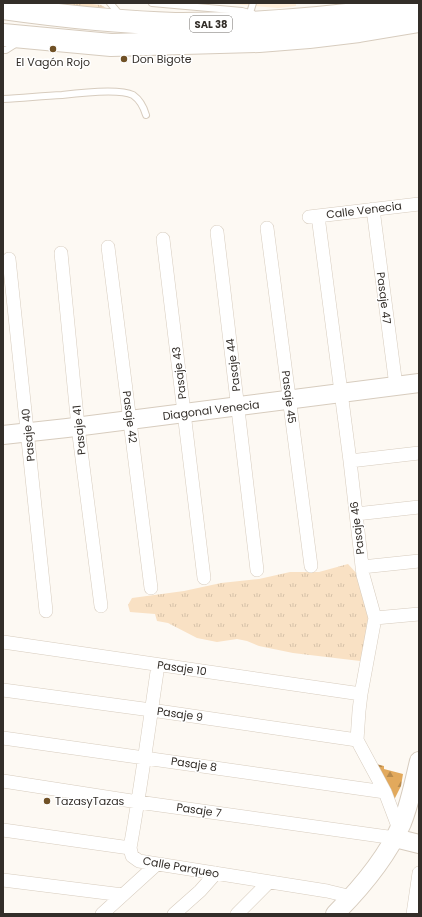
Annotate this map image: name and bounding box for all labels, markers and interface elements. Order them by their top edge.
road number: SAL 38 [190,16,232,32]
marker: El Vagón Rojo [48,44,58,54]
place label: Don Bigote [132,51,192,67]
place label: El Vagón Rojo [16,54,90,70]
marker: Don Bigote [119,54,129,64]
street label: Calle Venecia [325,197,403,223]
street label: Pasaje 47 [373,271,395,325]
street label: Pasaje 44 [222,337,244,392]
street label: Pasaje 43 [168,346,190,400]
street label: Pasaje 45 [278,370,300,425]
street label: Pasaje 42 [119,390,141,444]
street label: Diagonal Venecia [162,396,260,424]
street label: Pasaje 41 [68,404,90,456]
street label: Pasaje 40 [17,408,39,462]
street label: Pasaje 46 [346,501,368,555]
street label: Pasaje 10 [156,657,208,679]
street label: Pasaje 9 [156,703,204,725]
street label: Pasaje 8 [170,753,218,775]
place label: TazasyTazas [55,793,125,809]
marker: TazasyTazas [42,796,52,806]
street label: Pasaje 7 [175,799,223,821]
street label: Calle Parqueo [142,852,220,882]

